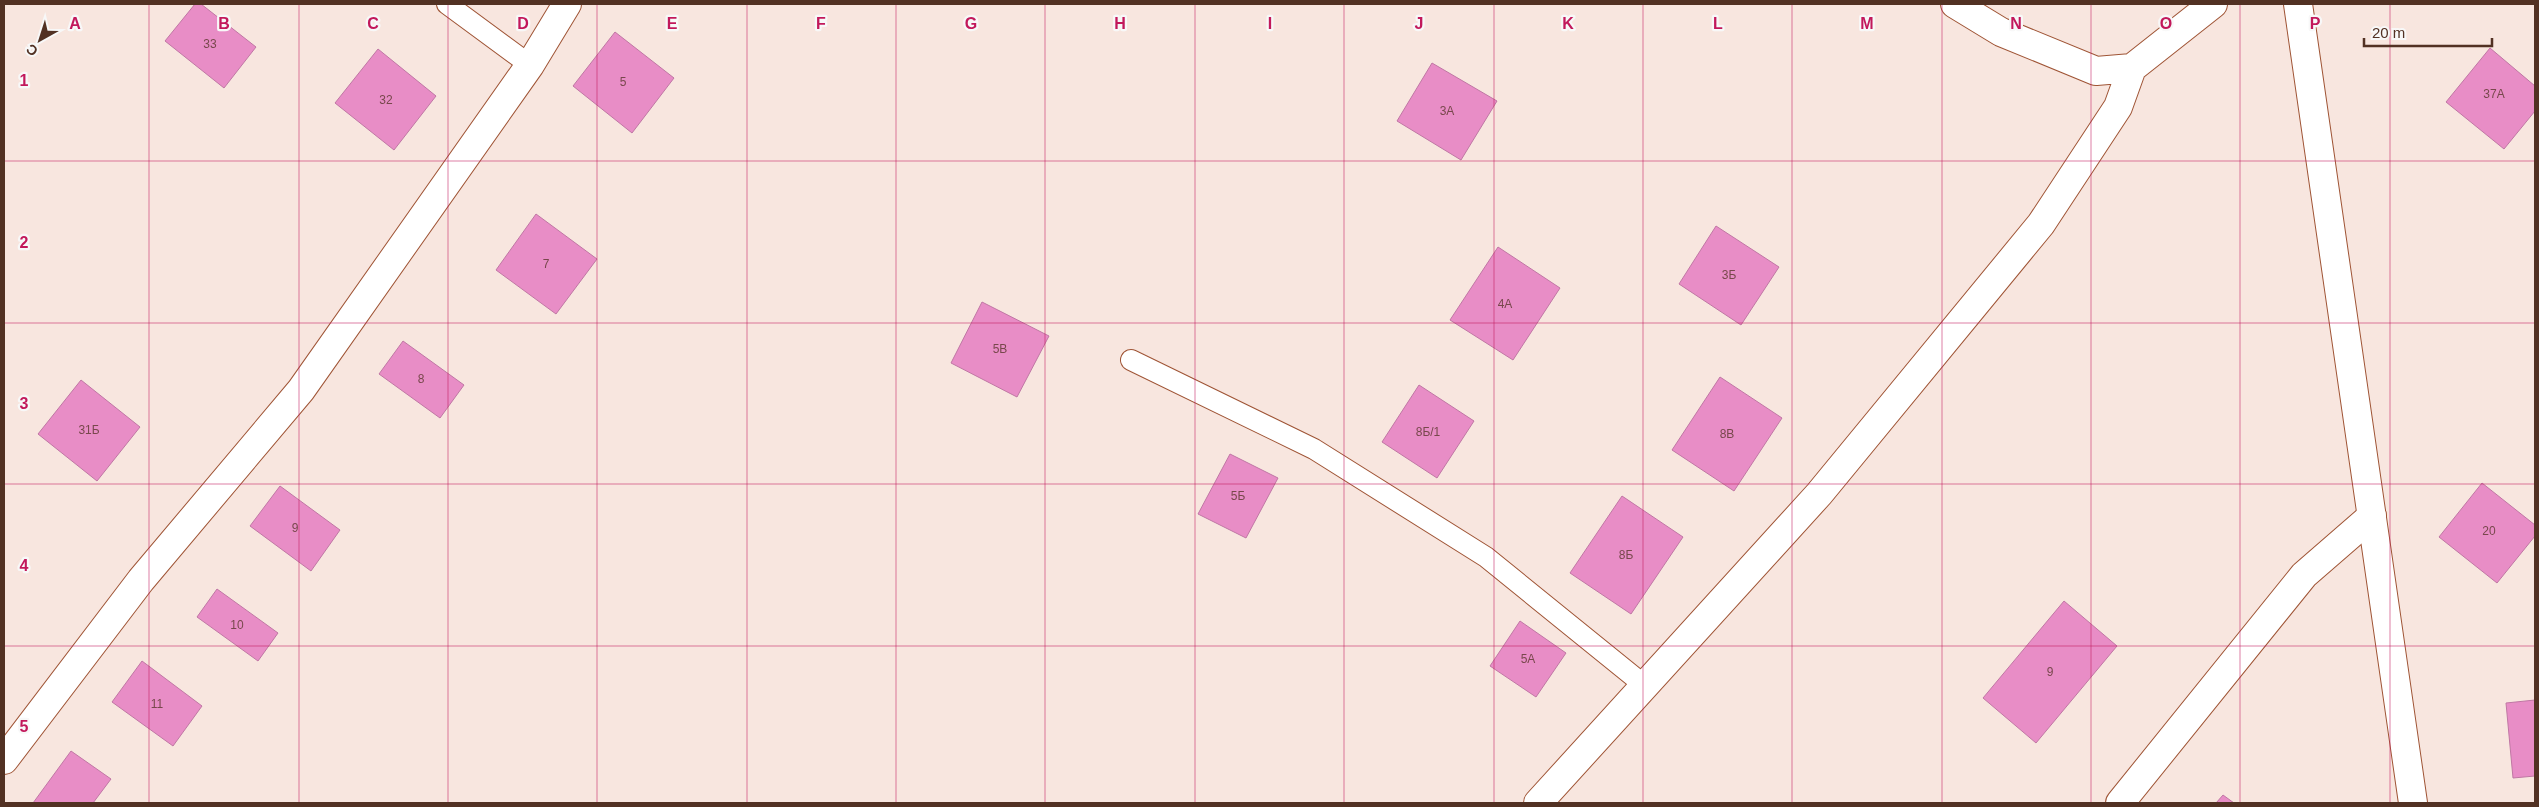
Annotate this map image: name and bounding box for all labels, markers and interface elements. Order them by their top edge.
north arrow [15,15,65,65]
text: A [69,15,81,32]
text: B [218,15,230,32]
text: C [367,15,379,32]
text: D [517,15,529,32]
text: E [667,15,678,32]
text: F [816,15,826,32]
text: G [965,15,977,32]
text: H [1114,15,1126,32]
text: I [1268,15,1272,32]
text: J [1415,15,1423,32]
text: K [1562,15,1574,32]
text: L [1713,15,1723,32]
text: M [1860,15,1874,32]
text: N [2010,15,2022,32]
text: O [2160,15,2172,32]
text: P [2310,15,2321,32]
scale bar [2364,15,2492,47]
text: 20 m [2372,24,2405,41]
house number: 33 [203,37,217,51]
text: С [23,41,41,60]
text: 1 [20,72,29,89]
house number: 5 [620,75,627,89]
house number: 37А [2483,87,2505,101]
house number: 32 [379,93,393,107]
house number: 3А [1440,104,1454,118]
text: 2 [20,234,29,251]
house number: 7 [543,257,550,271]
house number: 3Б [1722,268,1736,282]
house number: 4А [1498,297,1512,311]
house number: 5В [993,342,1007,356]
house number: 8 [418,372,425,386]
text: 3 [20,395,29,412]
house number: 31Б [78,423,100,437]
house number: 8Б/1 [1416,425,1441,439]
house number: 8В [1720,427,1734,441]
house number: 5Б [1231,489,1245,503]
house number: 9 [292,521,299,535]
house number: 20 [2482,524,2496,538]
house number: 8Б [1619,548,1633,562]
text: 4 [20,557,29,574]
house number: 10 [230,618,244,632]
house number: 5А [1521,652,1535,666]
house number: 9 [2047,665,2054,679]
house number: 11 [151,697,164,711]
text: 5 [20,718,29,735]

